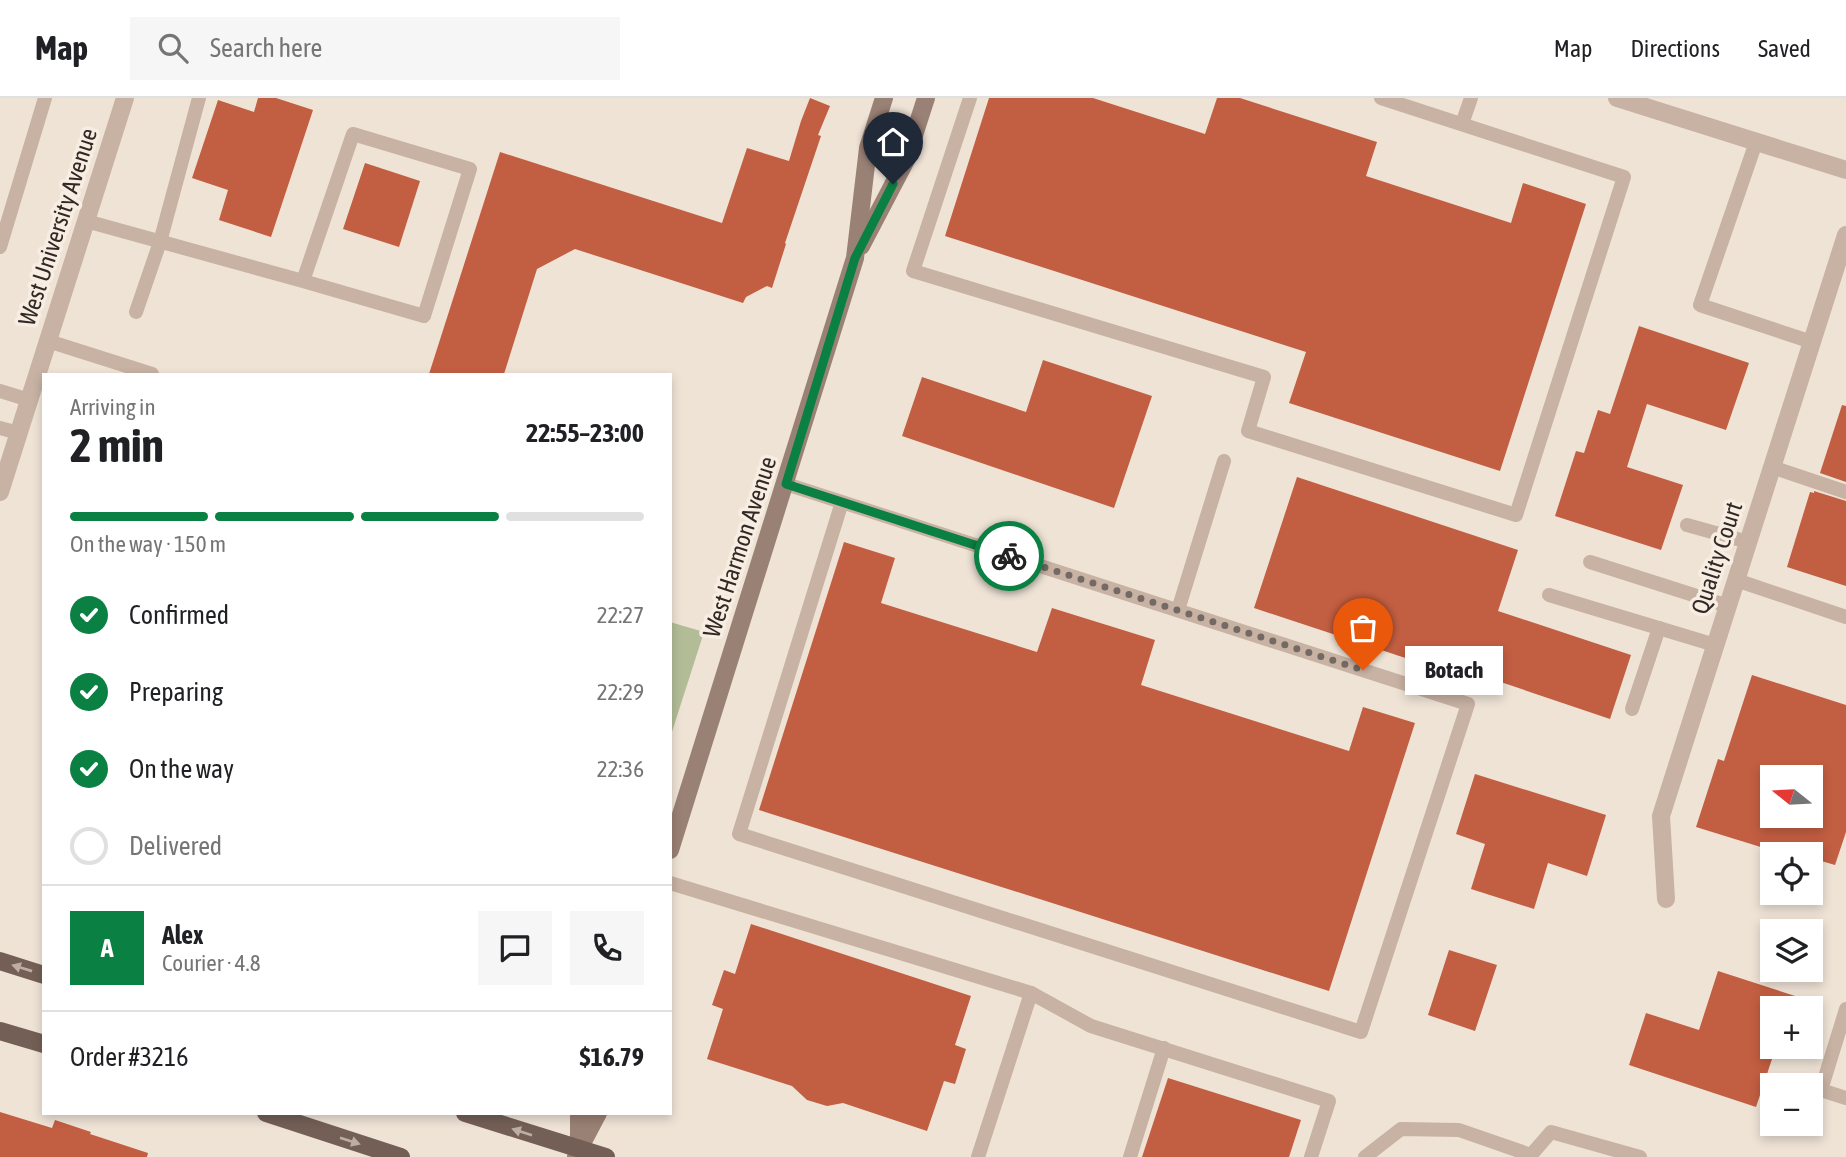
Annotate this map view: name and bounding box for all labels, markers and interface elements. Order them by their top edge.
search box [130,17,620,80]
text: Map [35,29,88,67]
icon: search [154,29,192,67]
text: Search here [210,33,322,63]
text: Map [1554,35,1592,62]
text: Directions [1630,35,1720,62]
text: Saved [1758,35,1811,62]
pin [863,112,923,184]
icon: home [874,123,912,161]
street label: West University Avenue [13,125,102,329]
text: Arriving in [70,394,156,420]
text: 22:55–23:00 [526,418,644,448]
text: 2 min [70,419,164,472]
street label: West Harmon Avenue [698,453,781,641]
street label: Quality Court [1686,498,1747,617]
courier [974,521,1044,591]
text: On the way · 150 m [70,531,226,557]
icon: bike [990,537,1028,575]
icon: check [70,596,108,634]
pin [1333,598,1393,670]
text: Confirmed [129,600,229,630]
text: 22:27 [597,602,644,628]
icon: bag [1344,609,1382,647]
callout: Botach [1405,646,1503,694]
text: Botach [1425,657,1483,683]
icon: check [70,673,108,711]
text: Preparing [129,677,223,707]
text: 22:29 [597,679,644,705]
icon: check [70,750,108,788]
text: On the way [129,754,234,784]
text: 22:36 [597,756,644,782]
north arrow [1760,765,1824,828]
map controls [1760,765,1823,1136]
text: Delivered [129,831,222,861]
button: locate [1760,842,1823,905]
button: chat [478,911,552,985]
button: phone [570,911,644,985]
button: layers [1760,919,1823,982]
text: Alex [162,920,203,950]
text: A [101,933,113,963]
text: Courier · 4.8 [162,950,261,976]
one-way arrow [11,962,32,973]
button: + [1760,996,1823,1059]
text: Order #3216 [70,1042,189,1072]
text: $16.79 [580,1042,644,1072]
button: − [1760,1073,1823,1136]
one-way arrow [511,1126,532,1136]
one-way arrow [340,1136,361,1146]

